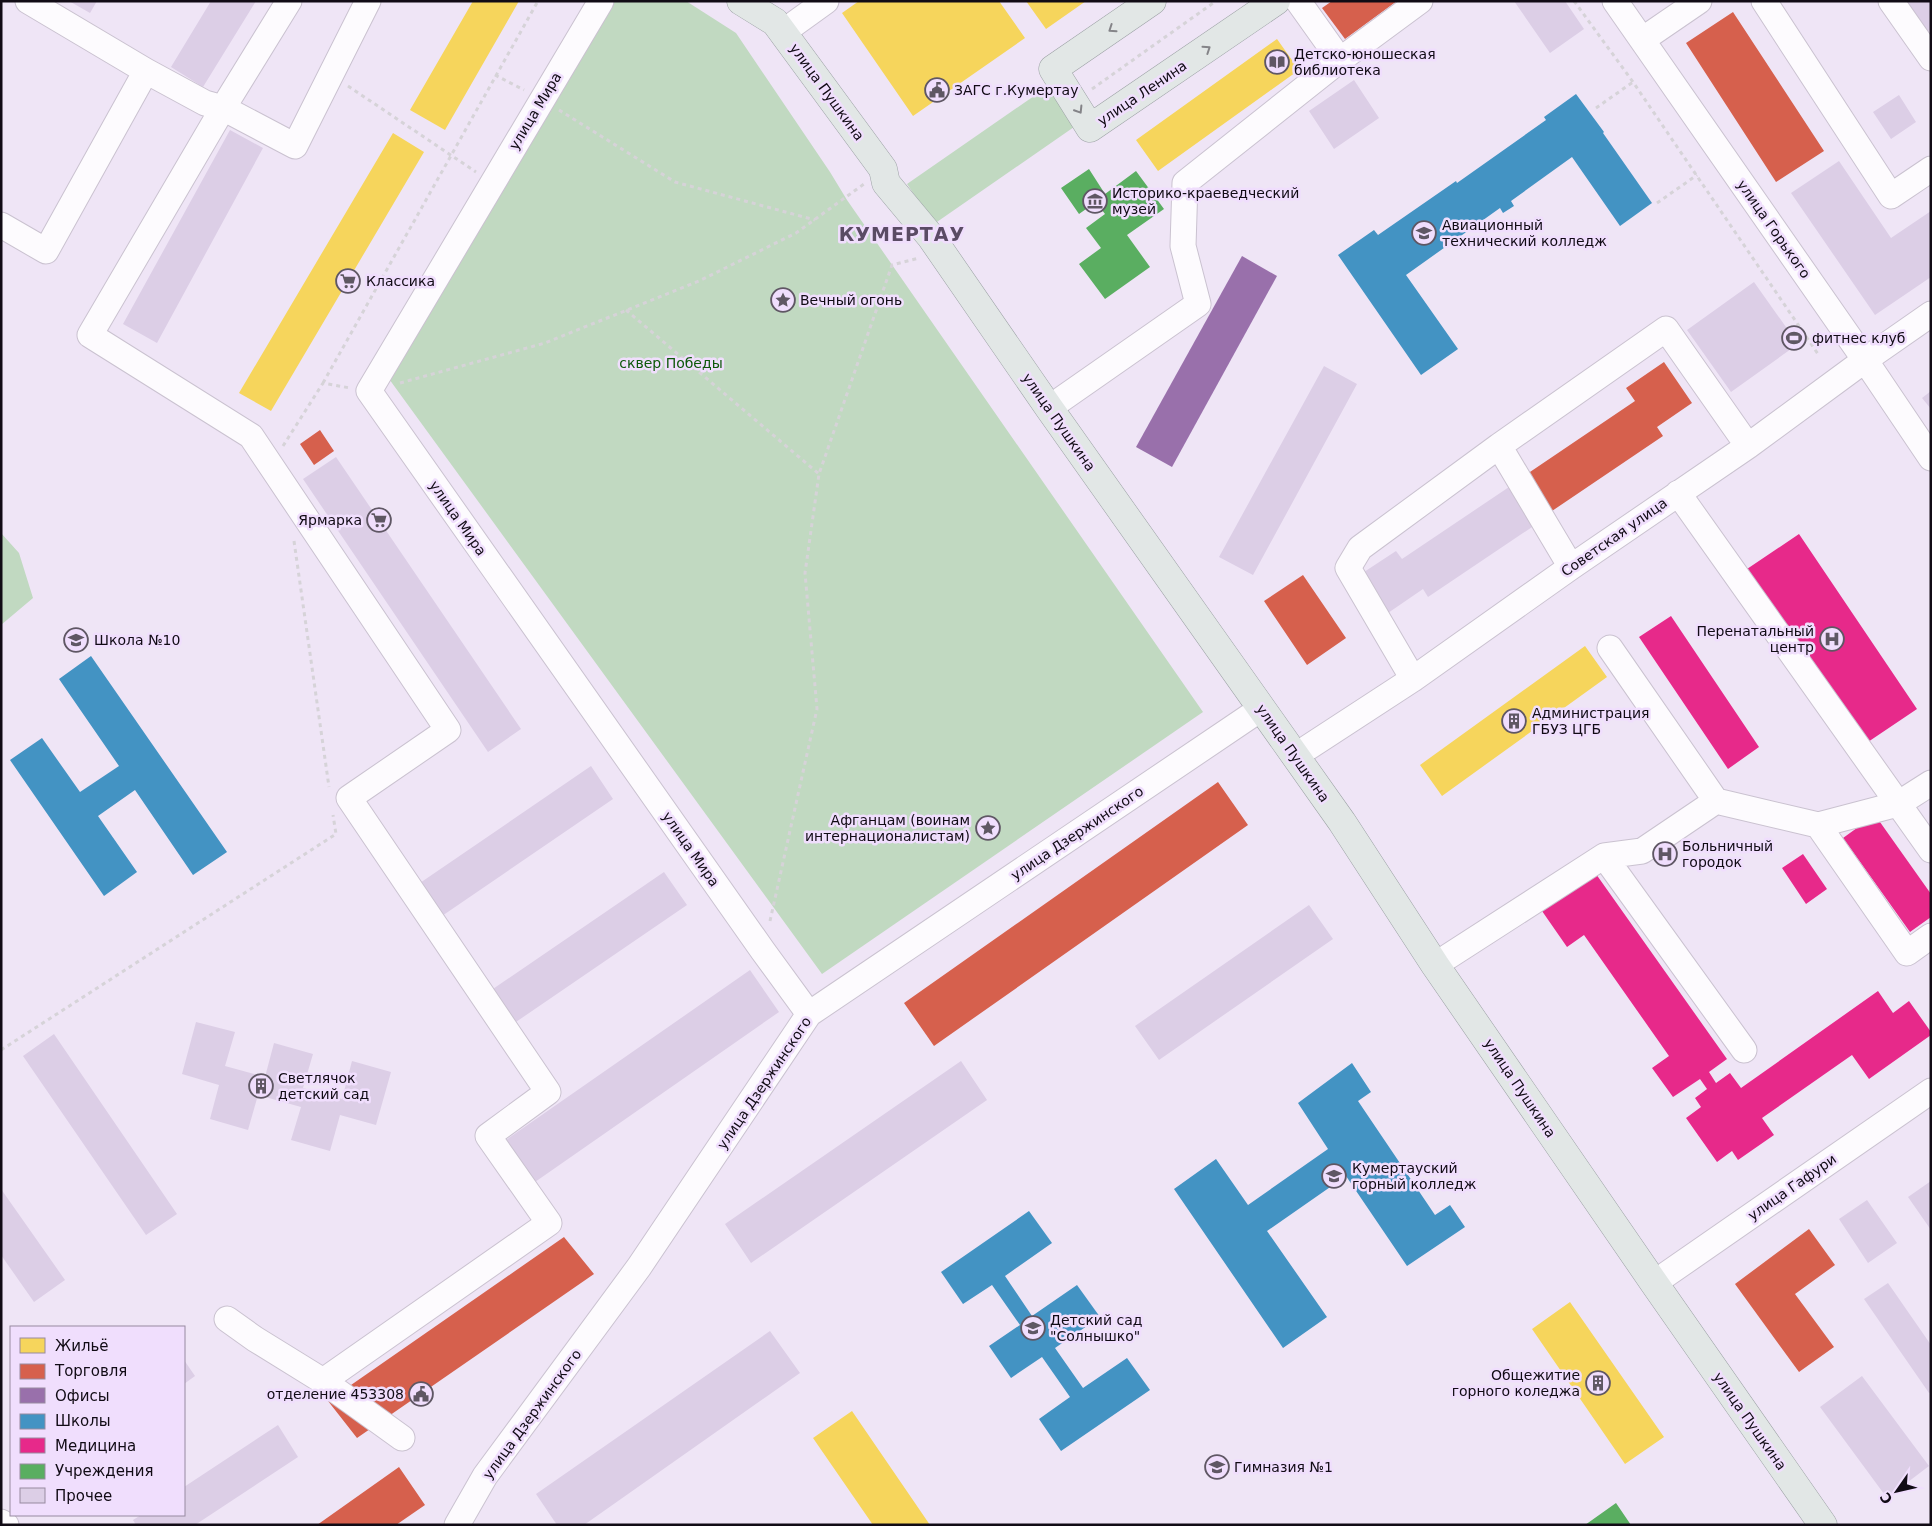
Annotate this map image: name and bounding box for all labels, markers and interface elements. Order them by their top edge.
one-way arrow [1108,23,1117,32]
street label: улица Пушкина [786,40,868,144]
one-way arrow [1201,46,1211,55]
place label: Детско-юношеская библиотека [1294,46,1436,78]
library icon: Детско-юношеская библиотека [1264,49,1290,75]
street label: улица Ленина [1094,57,1190,129]
street label: улица Мира [506,69,564,153]
public building icon: ЗАГС г.Кумертау [924,77,950,103]
place label: ЗАГС г.Кумертау [954,82,1078,98]
one-way arrow [1072,105,1082,114]
street label: улица Горького [1734,177,1814,281]
place label: Историко-краеведческий музей [1112,185,1299,217]
museum icon: Историко-краеведческий музей [1082,188,1108,214]
place label: Авиационный технический колледж [1442,217,1607,249]
school or university icon: Авиационный технический колледж [1411,220,1437,246]
district label: КУМЕРТАУ [839,223,965,245]
supermarket icon: Классика [335,268,361,294]
place label: Классика [366,273,435,289]
place icon: Вечный огонь [770,287,796,313]
place label: Вечный огонь [800,292,902,308]
sports icon: фитнес клуб [1781,325,1807,351]
place label: фитнес клуб [1812,330,1905,346]
park label: сквер Победы [619,355,723,371]
street label: улица Пушкина [1019,370,1099,474]
street label: улица Мира [426,478,490,558]
street label: Советская улица [1558,494,1670,580]
supermarket icon: Ярмарка [366,507,392,533]
place label: Ярмарка [298,512,362,528]
place label: Перенатальный центр [1696,623,1814,655]
hospital icon: Перенатальный центр [1819,626,1845,652]
school or university icon: Школа №10 [63,627,89,653]
place label: Школа №10 [94,632,180,648]
street label: улица Пушкина [1253,701,1333,805]
place label: Администрация ГБУЗ ЦГБ [1532,705,1650,737]
building icon: Администрация ГБУЗ ЦГБ [1501,708,1527,734]
street label: улица Дзержинского [1008,783,1146,883]
street label: улица Мира [659,809,723,889]
place label: Афганцам (воинам интернационалистам) [805,812,970,844]
place icon: Афганцам (воинам интернационалистам) [975,815,1001,841]
place label: Больничный городок [1682,838,1773,870]
hospital icon: Больничный городок [1652,841,1678,867]
street label: улица Дзержинского [714,1014,814,1152]
street label: улица Пушкина [1481,1036,1559,1140]
place label: Светлячок детский сад [278,1070,369,1102]
building icon: Светлячок детский сад [248,1073,274,1099]
street label: улица Гафури [1745,1151,1839,1223]
place label: Кумертауский горный колледж [1352,1160,1477,1192]
school or university icon: Кумертауский горный колледж [1321,1163,1347,1189]
place label: Детский сад "Солнышко" [1050,1312,1142,1344]
school or university icon: Детский сад "Солнышко" [1020,1315,1046,1341]
legend [10,1326,185,1516]
text: Жильё [55,1337,109,1355]
street label: улица Дзержинского [480,1346,584,1482]
text: Торговля [54,1362,127,1380]
place label: Общежитие горного коледжа [1452,1367,1580,1399]
street label: улица Пушкина [1710,1369,1790,1473]
building icon: Общежитие горного коледжа [1585,1370,1611,1396]
public building icon: отделение 453308 [408,1381,434,1407]
place label: отделение 453308 [267,1386,404,1402]
text: Офисы [55,1387,109,1405]
text: Школы [55,1412,111,1430]
text: Медицина [55,1437,136,1455]
school or university icon: Гимназия №1 [1204,1454,1230,1480]
place label: Гимназия №1 [1234,1459,1333,1475]
text: Учреждения [55,1462,153,1480]
north arrow [1872,1466,1922,1516]
text: Прочее [55,1487,112,1505]
text: С [1877,1490,1896,1507]

